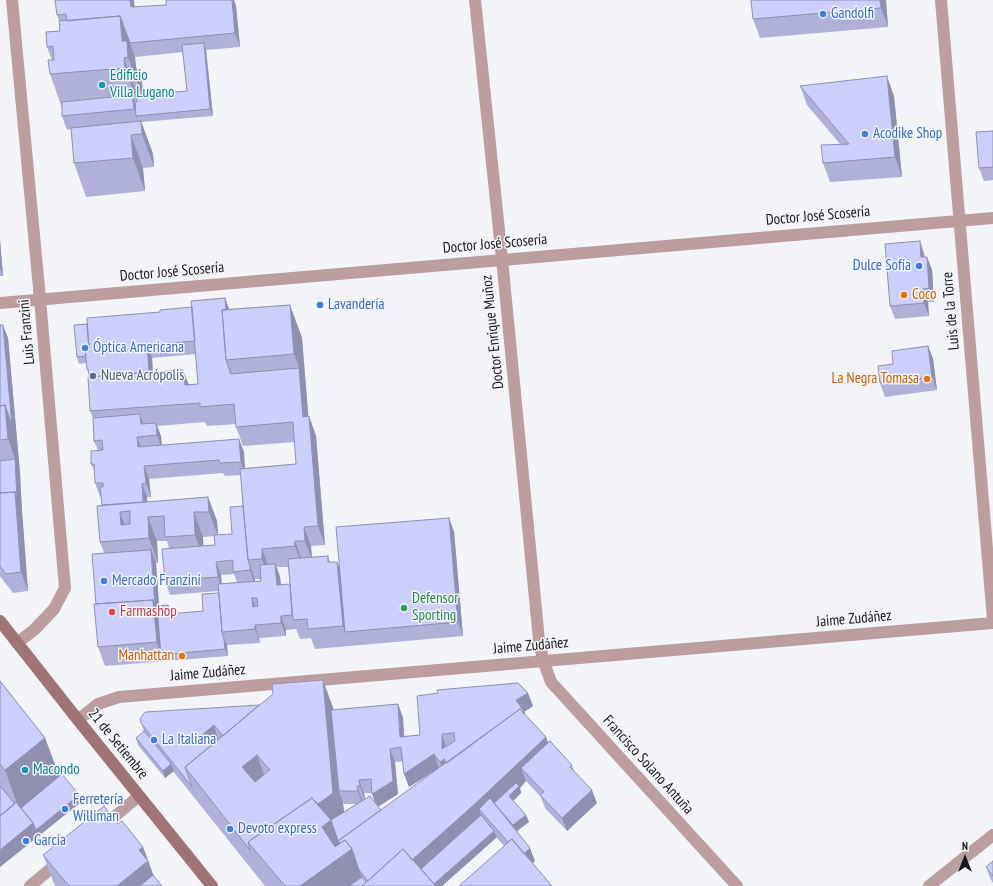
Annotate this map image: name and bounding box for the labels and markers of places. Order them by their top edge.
place label: Gandolfi [831,5,874,23]
marker: Gandolfi [818,9,828,19]
place label: Edificio Villa Lugano [110,67,174,102]
marker: Edificio Villa Lugano [97,80,107,90]
place label: Acodike Shop [873,125,942,143]
marker: Acodike Shop [860,129,870,139]
place label: Dulce Sofía [853,257,911,275]
marker: Dulce Sofía [914,261,924,271]
place label: Coco [912,286,936,304]
marker: Coco [899,290,909,300]
place label: Lavandería [328,296,384,314]
marker: Lavandería [315,300,325,310]
place label: Óptica Americana [93,339,184,357]
marker: Óptica Americana [80,343,90,353]
place label: Nueva Acrópolis [101,367,184,385]
place label: La Negra Tomasa [831,370,919,388]
marker: Nueva Acrópolis [88,371,98,381]
marker: La Negra Tomasa [922,374,932,384]
place label: Mercado Franzini [112,572,201,590]
marker: Mercado Franzini [99,576,109,586]
place label: Defensor Sporting [412,590,458,625]
place label: Farmashop [120,603,177,621]
marker: Defensor Sporting [399,603,409,613]
marker: Farmashop [107,607,117,617]
place label: Manhattan [118,647,174,665]
marker: Manhattan [177,651,187,661]
place label: La Italiana [162,731,216,749]
marker: La Italiana [149,735,159,745]
place label: Macondo [33,761,80,779]
marker: Macondo [20,765,30,775]
place label: Ferretería Williman [73,791,123,826]
marker: Ferretería Williman [60,804,70,814]
place label: Devoto express [238,820,317,838]
marker: Devoto express [225,824,235,834]
place label: Garcia [34,832,66,850]
marker: Garcia [21,836,31,846]

